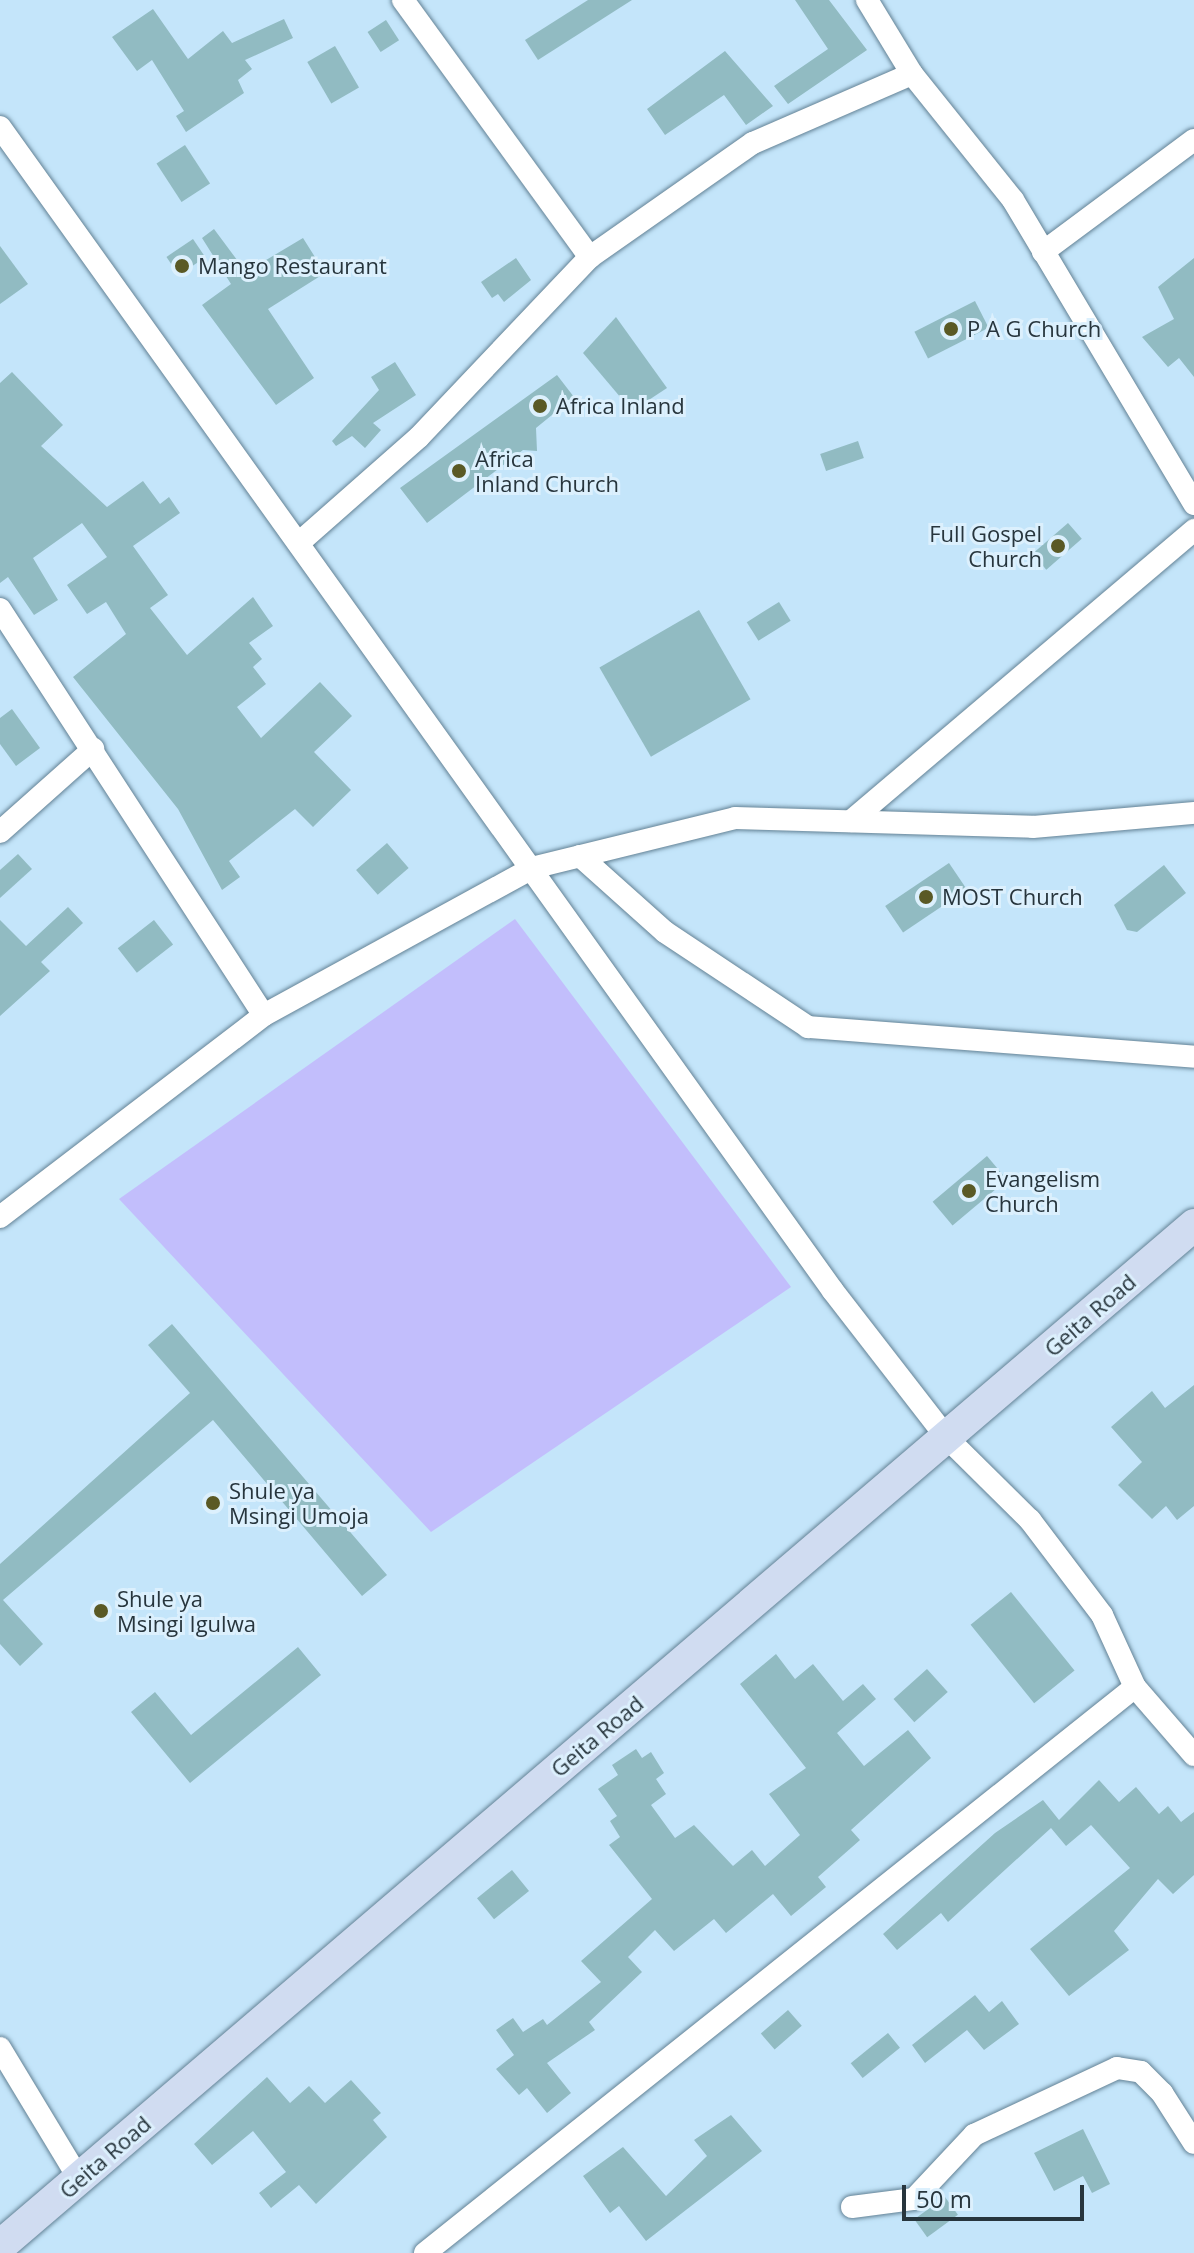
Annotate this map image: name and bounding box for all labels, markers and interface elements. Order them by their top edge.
place label: Mango Restaurant [198,253,387,279]
marker: Mango Restaurant [173,257,191,275]
place label: P A G Church [967,316,1101,342]
marker: P A G Church [942,320,960,338]
place label: Africa Inland [556,393,685,419]
marker: Africa Inland [531,397,549,415]
place label: Africa Inland Church [475,445,619,496]
marker: Africa Inland Church [450,462,468,480]
place label: Full Gospel Church [929,520,1042,572]
marker: Full Gospel Church [1049,537,1067,555]
place label: MOST Church [942,884,1083,910]
marker: MOST Church [917,888,935,906]
place label: Evangelism Church [985,1165,1100,1216]
marker: Evangelism Church [960,1182,978,1200]
street label: Geita Road [1039,1268,1141,1362]
place label: Shule ya Msingi Umoja [229,1477,369,1528]
marker: Shule ya Msingi Umoja [204,1494,222,1512]
place label: Shule ya Msingi Igulwa [117,1585,256,1636]
marker: Shule ya Msingi Igulwa [92,1602,110,1620]
street label: Geita Road [546,1690,648,1782]
street label: Geita Road [54,2110,156,2204]
scale bar [906,2169,1088,2219]
text: 50 m [916,2182,972,2215]

